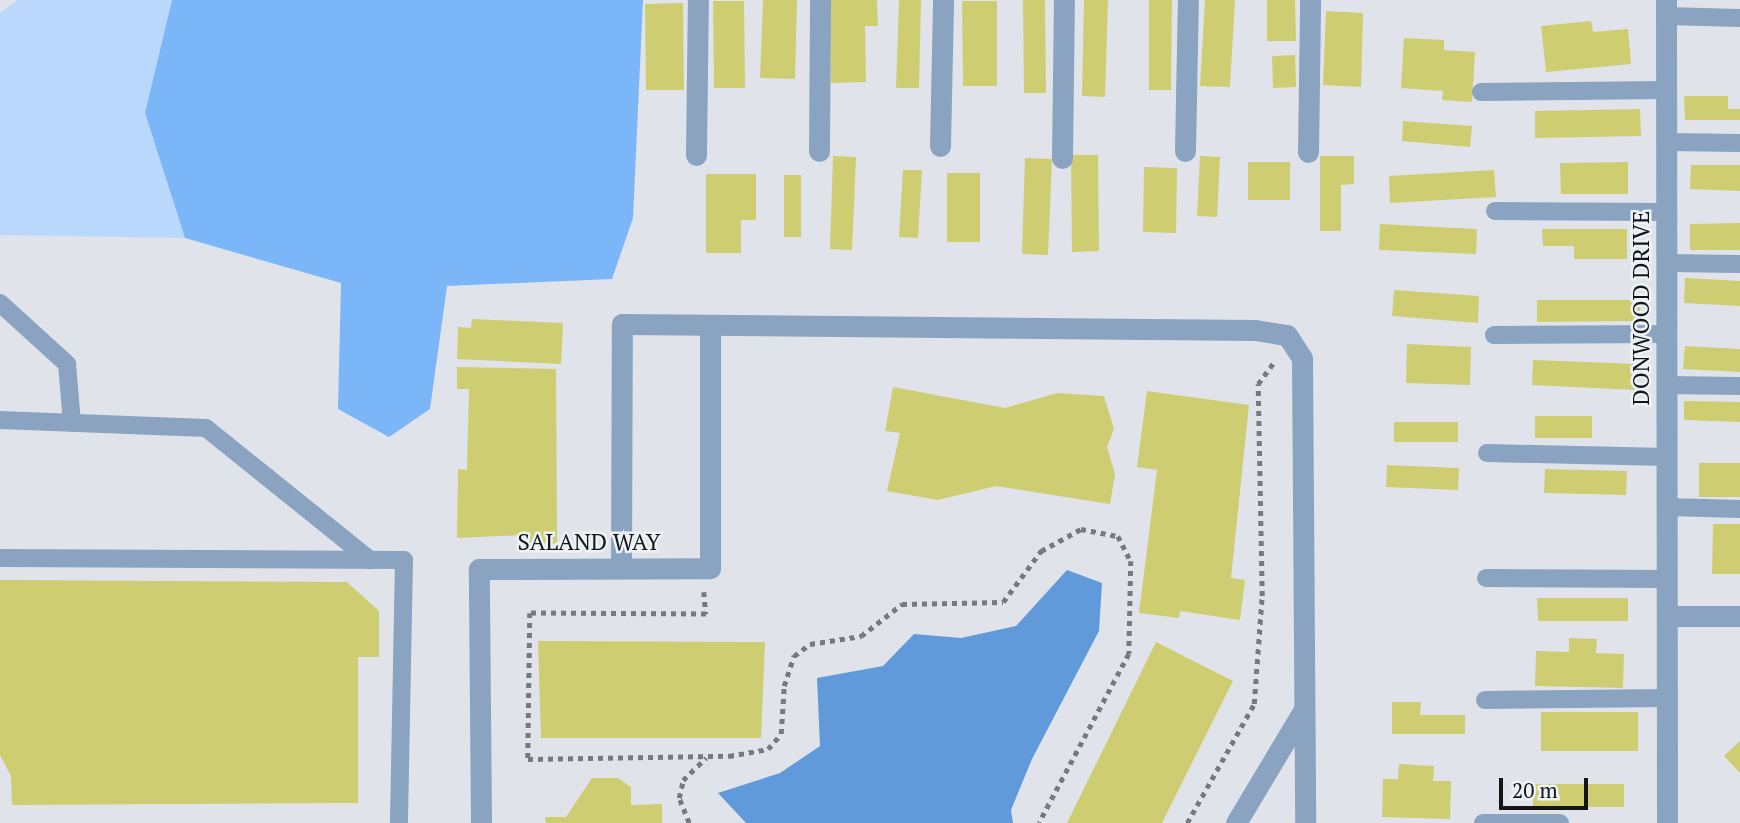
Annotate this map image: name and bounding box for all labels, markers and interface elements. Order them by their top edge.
street label: DONWOOD DRIVE [1627,211,1655,405]
street label: SALAND WAY [518,528,660,556]
scale bar [1502,764,1591,808]
text: 20 m [1512,776,1558,804]

